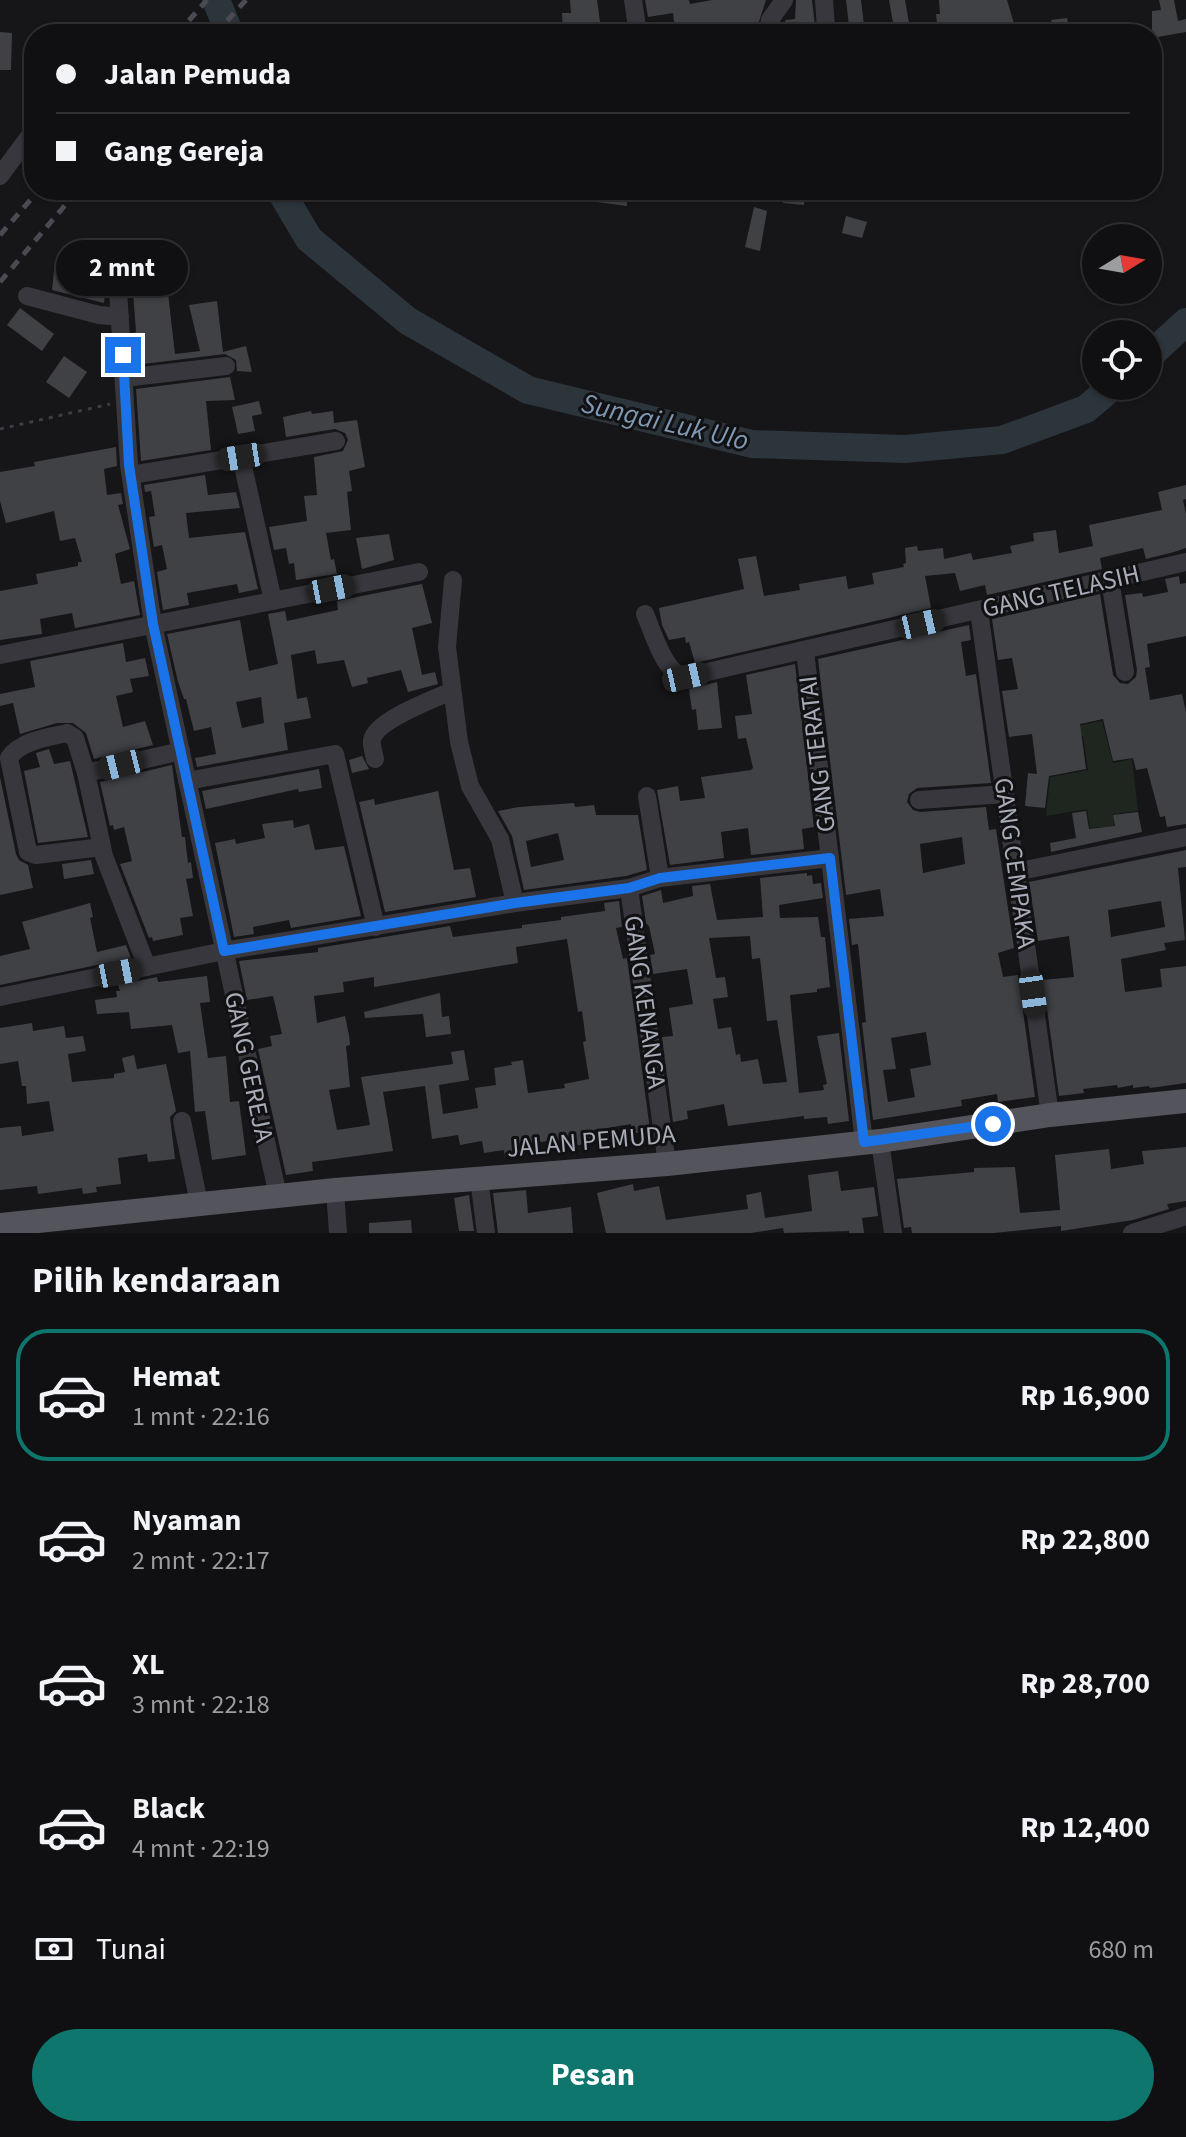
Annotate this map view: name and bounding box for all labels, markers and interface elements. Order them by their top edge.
text: Jalan Pemuda [104,53,291,96]
text: Gang Gereja [104,130,264,173]
north arrow [1082,224,1162,304]
map controls [1082,224,1162,400]
callout: 2 mnt [57,239,189,295]
text: 2 mnt [89,249,155,286]
button: locate [1082,320,1162,400]
route end [105,337,141,373]
water label: Sungai Luk Ulo [578,383,752,461]
car [215,441,267,473]
street label: GANG TELASIH [979,555,1143,627]
car [305,573,357,605]
car [895,607,947,641]
car [660,660,712,694]
street label: GANG TERATAI [789,674,845,834]
car [95,748,147,782]
street label: GANG CEMPAKA [985,775,1045,952]
street label: GANG KENANGA [615,913,676,1092]
car [92,957,144,989]
car [1018,969,1048,1019]
street label: GANG GEREJA [215,988,283,1147]
route start [975,1106,1011,1142]
street label: JALAN PEMUDA [505,1115,678,1167]
text: Pilih kendaraan [32,1255,281,1306]
text: Hemat [132,1355,220,1398]
icon: car [36,1359,108,1431]
text: Rp 16,900 [1020,1374,1150,1417]
text: 1 mnt · 22:16 [132,1398,270,1435]
text: Nyaman [132,1499,241,1542]
icon: car [36,1503,108,1575]
text: Rp 22,800 [1020,1518,1150,1561]
text: 2 mnt · 22:17 [132,1542,270,1579]
text: XL [132,1643,165,1686]
icon: car [36,1647,108,1719]
text: Rp 28,700 [1020,1662,1150,1705]
text: 3 mnt · 22:18 [132,1686,270,1723]
text: Black [132,1787,205,1830]
icon: car [36,1791,108,1863]
text: Rp 12,400 [1020,1806,1150,1849]
text: 4 mnt · 22:19 [132,1830,270,1867]
icon: cash [32,1927,76,1971]
text: Tunai [96,1928,166,1971]
text: 680 m [1088,1931,1154,1968]
button: Pesan [32,2029,1154,2121]

